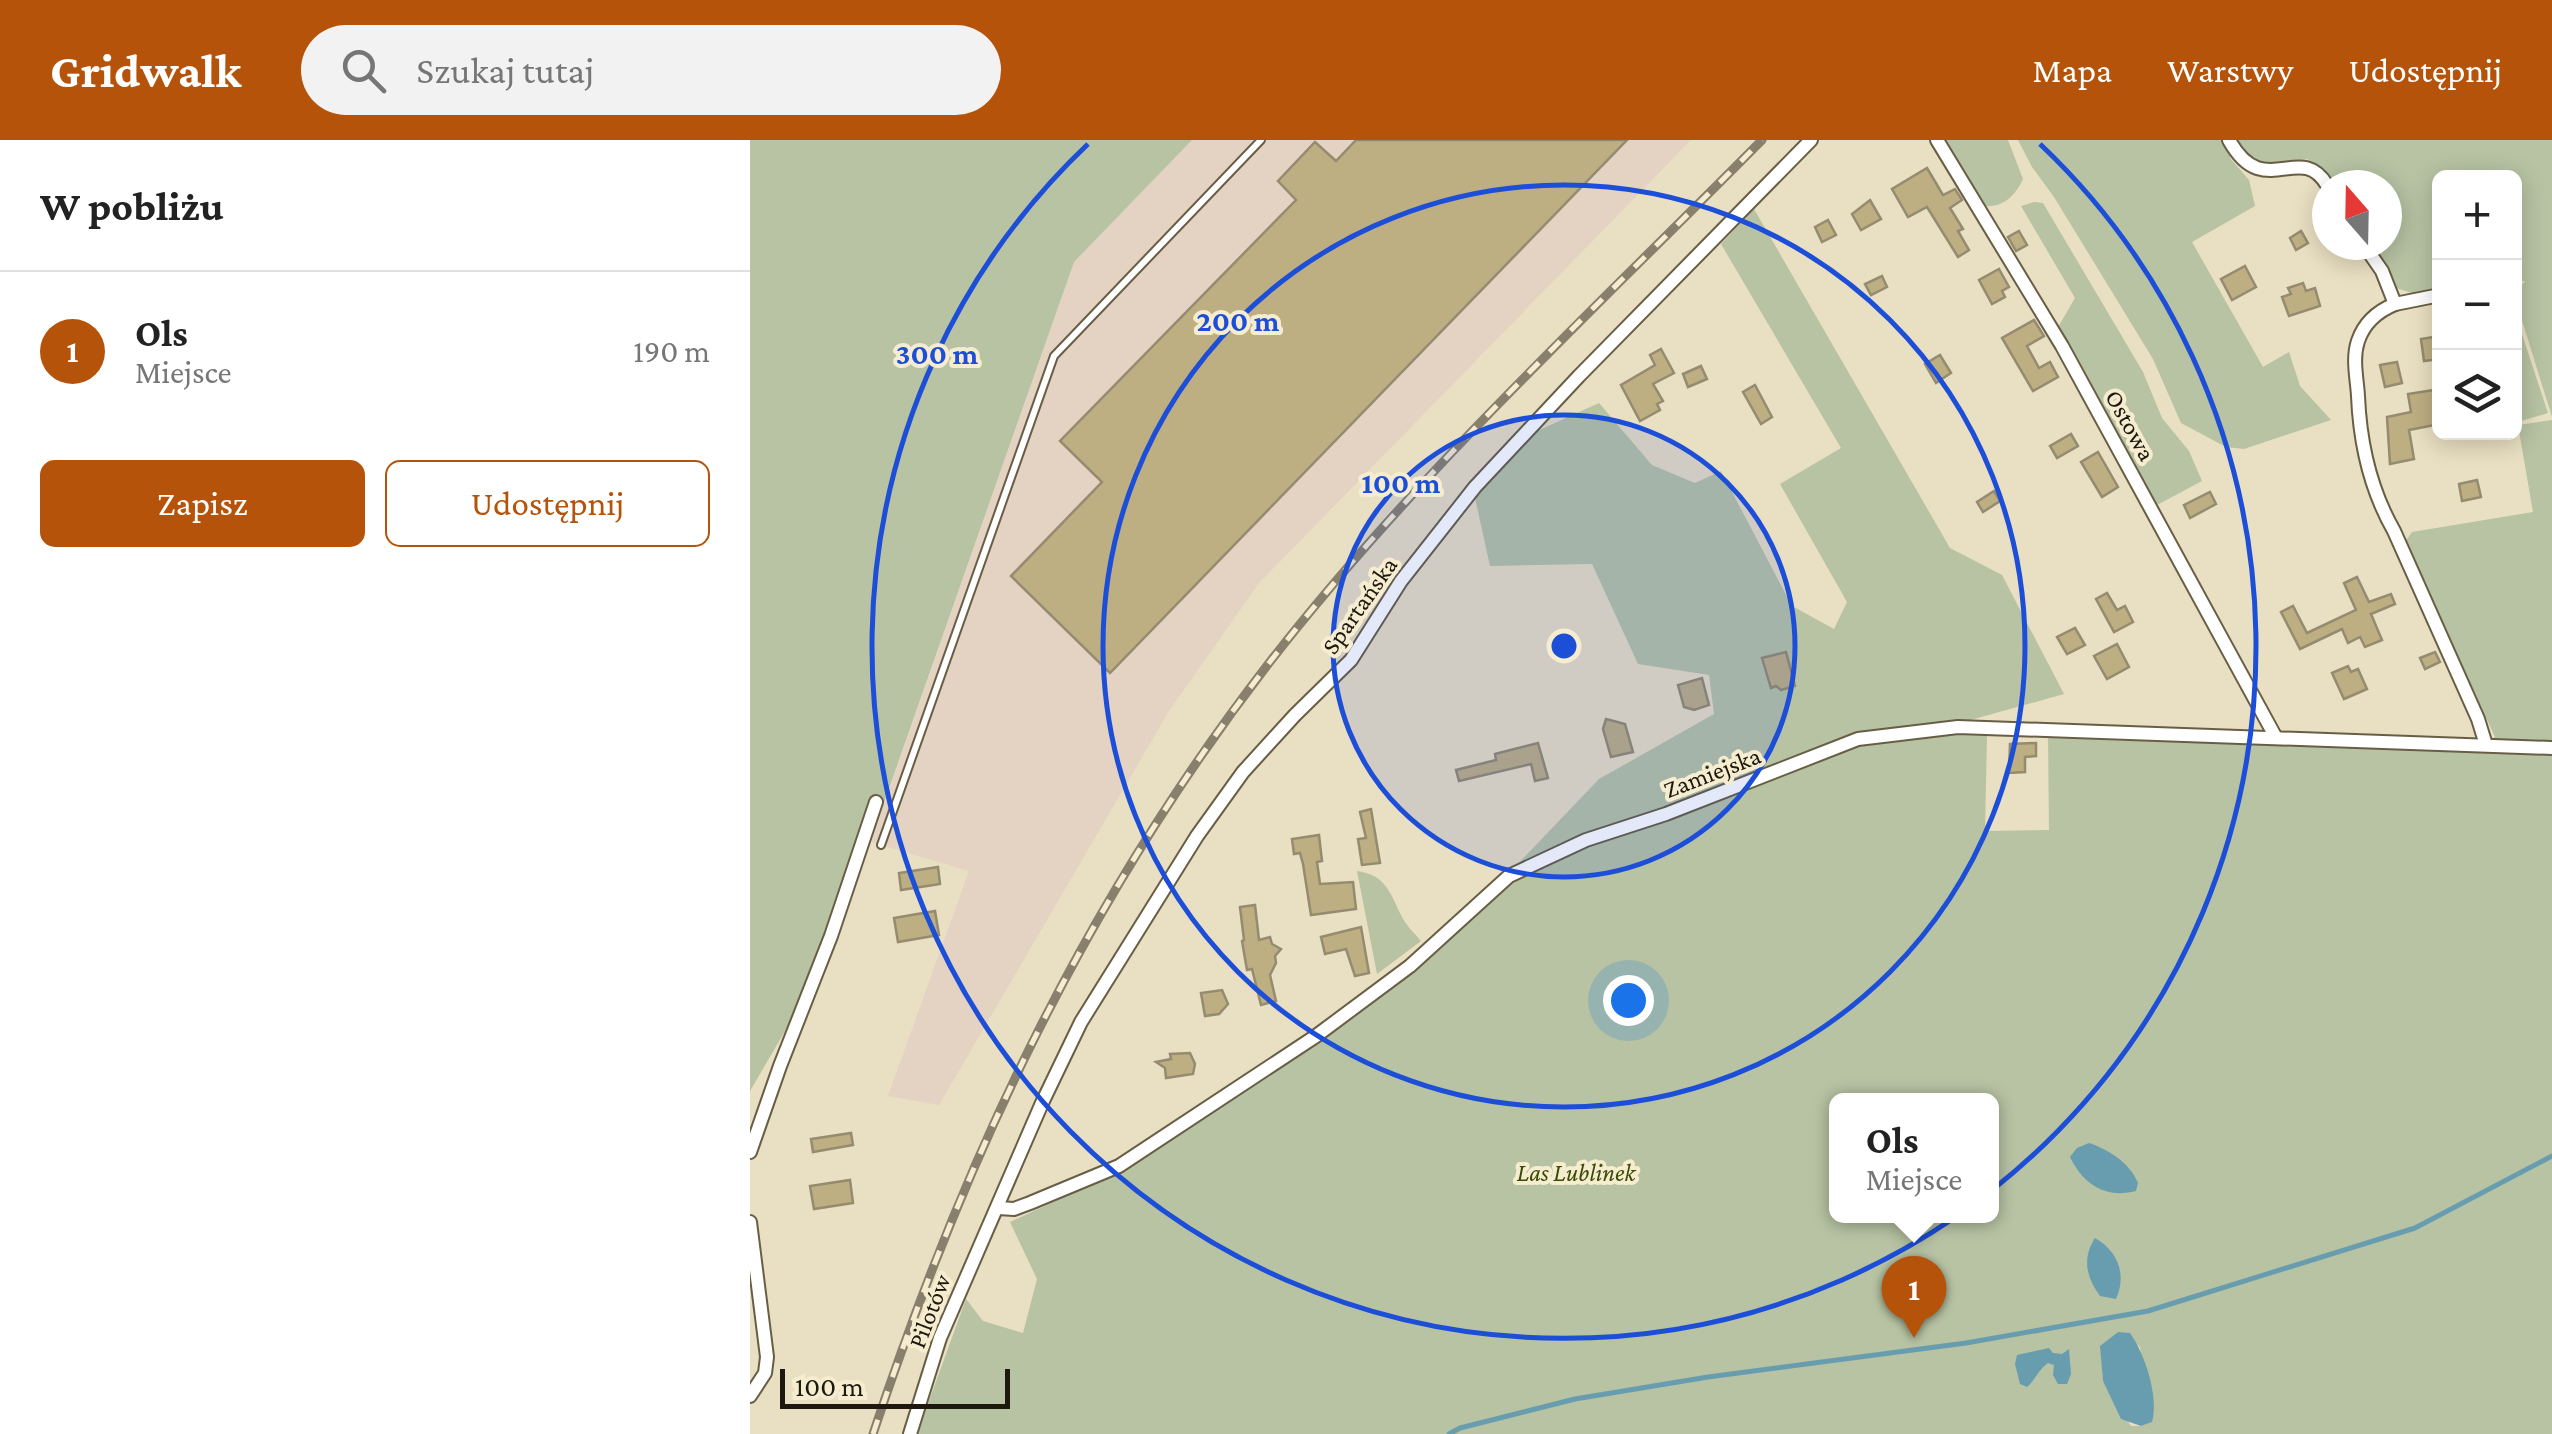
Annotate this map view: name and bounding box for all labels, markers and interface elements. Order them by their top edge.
search box [301,25,1001,115]
icon: search [336,43,391,98]
text: Gridwalk [50,44,241,97]
text: Szukaj tutaj [416,49,594,91]
text: Mapa [2032,51,2112,90]
text: Warstwy [2167,51,2293,90]
text: Udostępnij [2348,51,2502,90]
north arrow [2312,170,2402,260]
map controls [2432,170,2522,440]
button: + [2432,170,2522,260]
text: W pobliżu [40,182,223,229]
button: − [2432,260,2522,350]
text: 200 m [1197,304,1280,337]
text: Ols [135,312,188,354]
text: 1 [67,333,78,369]
text: 190 m [633,333,710,369]
text: 300 m [896,337,979,370]
button: layers [2432,350,2522,440]
text: Miejsce [135,354,232,390]
street label: Ostowa [2100,385,2161,466]
button: Zapisz [40,460,365,547]
button: Udostępnij [385,460,710,547]
text: 100 m [1362,466,1441,499]
street label: Spartańska [1316,551,1404,659]
centre of rings [1546,628,1582,664]
street label: Zamiejska [1660,742,1765,804]
your location [1603,975,1654,1026]
popup [1829,1093,1999,1223]
text: Ols [1866,1119,1918,1161]
park label: Las Lublinek [1517,1159,1636,1186]
text: Miejsce [1866,1161,1962,1197]
pin: 1 [1882,1256,1946,1338]
street label: Pilotów [903,1270,956,1352]
scale bar [780,1364,1010,1408]
text: 100 m [795,1371,864,1402]

